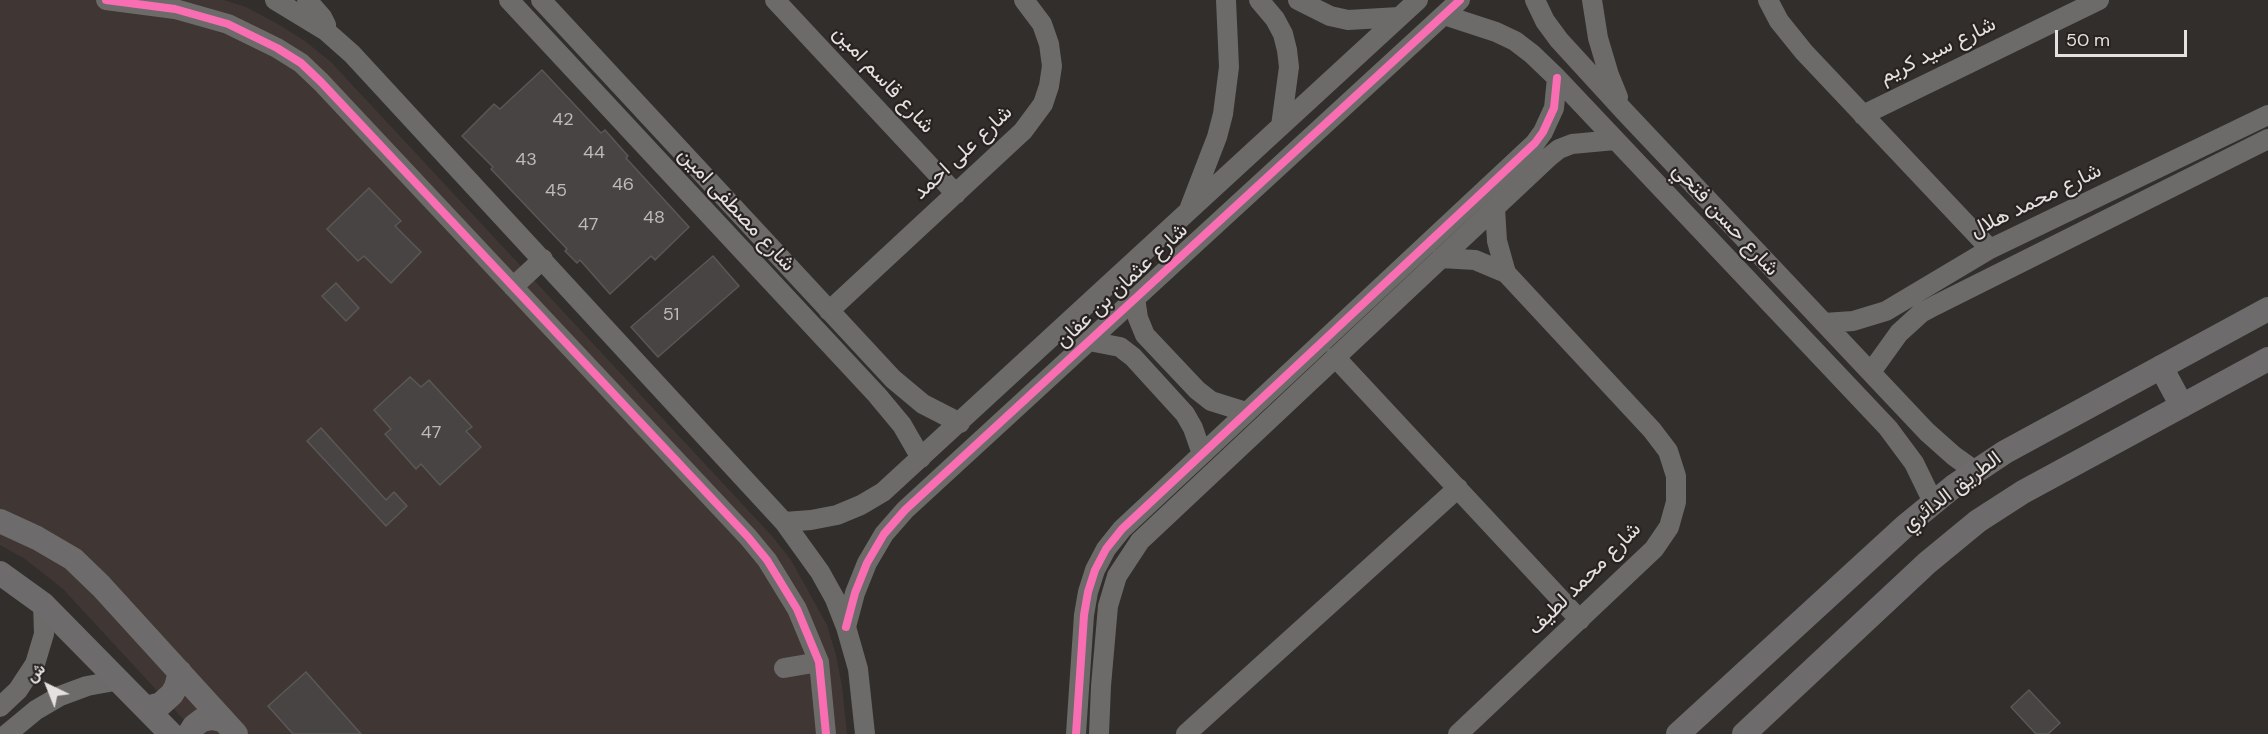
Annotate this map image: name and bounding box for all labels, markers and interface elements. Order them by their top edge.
street label: شارع سيد كريم [1876,12,2000,90]
scale bar [2058,18,2190,56]
street label: شارع قاسم امين [827,21,939,139]
text: 50 m [2066,28,2110,52]
street label: شارع على احمد [908,101,1018,205]
house number: 42 [552,109,574,131]
house number: 44 [583,142,605,164]
street label: شارع مصطفى امين [672,143,800,277]
house number: 43 [515,149,537,171]
street label: شارع حسن فتحي [1666,158,1784,282]
street label: شارع محمد هلال [1966,158,2106,244]
house number: 46 [612,174,634,196]
house number: 45 [545,180,567,202]
house number: 48 [643,207,665,229]
house number: 47 [578,214,598,236]
street label: شارع عثمان بن عفان [1051,218,1193,354]
house number: 51 [663,304,679,326]
house number: 47 [421,422,441,444]
street label: الطريق الدائري [1897,446,2007,538]
street label: شارع محمد لطيف [1523,517,1647,641]
north arrow [18,656,78,716]
text: ش [21,658,50,687]

